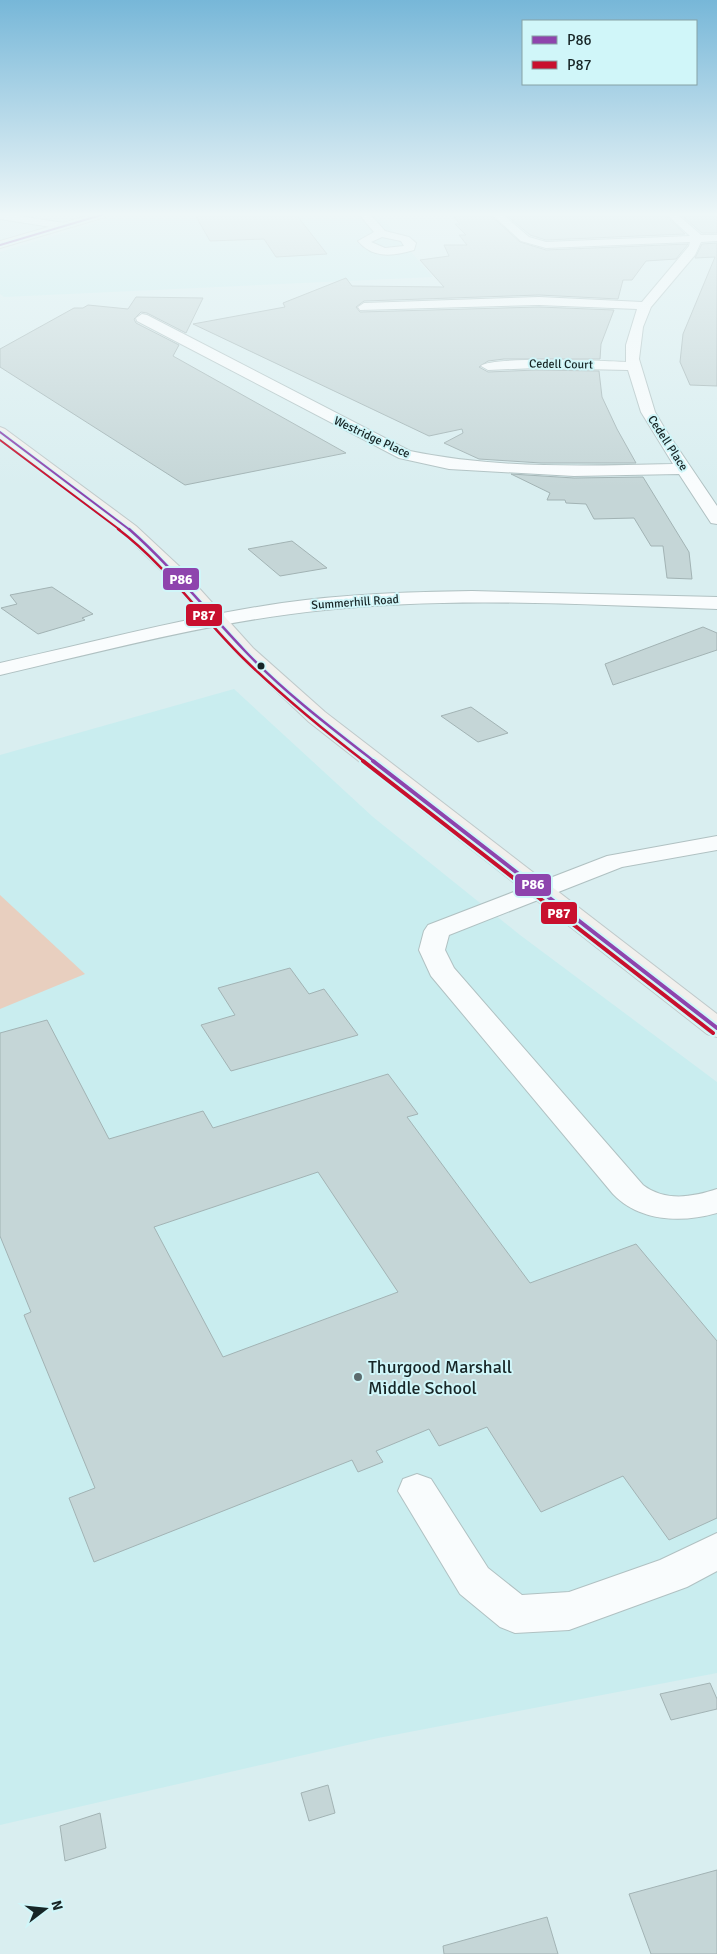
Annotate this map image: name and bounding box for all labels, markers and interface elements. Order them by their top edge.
legend [522,20,697,85]
text: P86 [567,31,592,49]
text: P87 [567,56,592,74]
street label: Cedell Court [529,356,593,373]
street label: Westridge Place [331,413,412,462]
street label: Cedell Place [644,413,691,474]
line badge: P86 [162,567,200,591]
text: P86 [169,571,193,588]
street label: Summerhill Road [311,592,399,613]
line badge: P87 [185,603,223,627]
text: P87 [192,607,216,624]
unlabelled marker [256,661,266,671]
line badge: P86 [514,873,552,897]
text: P86 [521,876,545,893]
line badge: P87 [540,901,578,925]
text: P87 [547,905,571,922]
place label: Thurgood Marshall Middle School [368,1356,512,1399]
marker: Thurgood Marshall Middle School [352,1371,364,1383]
north arrow [20,1884,70,1934]
text: N [48,1899,67,1913]

